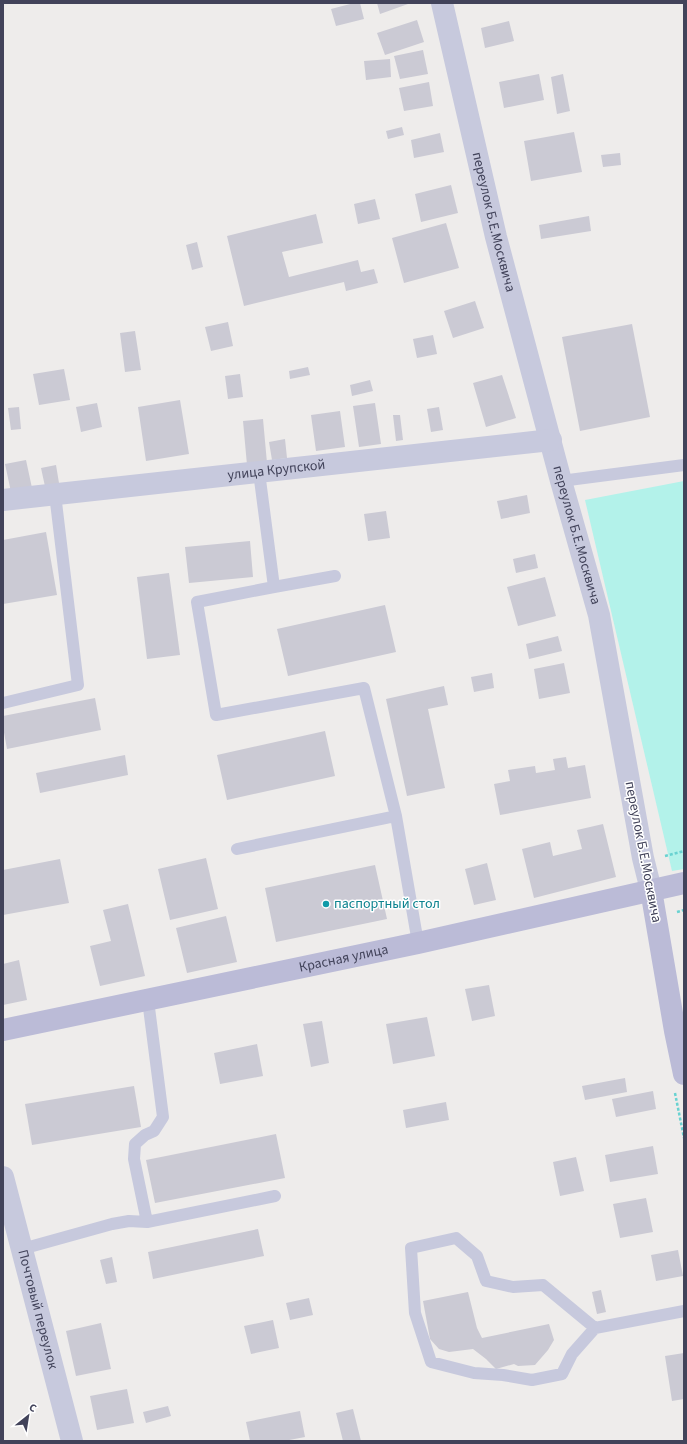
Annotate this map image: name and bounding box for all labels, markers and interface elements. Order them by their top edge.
street label: переулок Б.Е.Москвича [467,150,520,294]
street label: улица Крупской [226,455,326,485]
street label: переулок Б.Е.Москвича [547,463,606,607]
street label: переулок Б.Е.Москвича [619,780,667,924]
place label: паспортный стол [334,894,440,914]
marker: паспортный стол [321,899,331,909]
street label: Красная улица [297,939,390,978]
street label: Почтовый переулок [12,1248,63,1372]
north arrow [8,1396,48,1436]
text: С [26,1400,40,1416]

